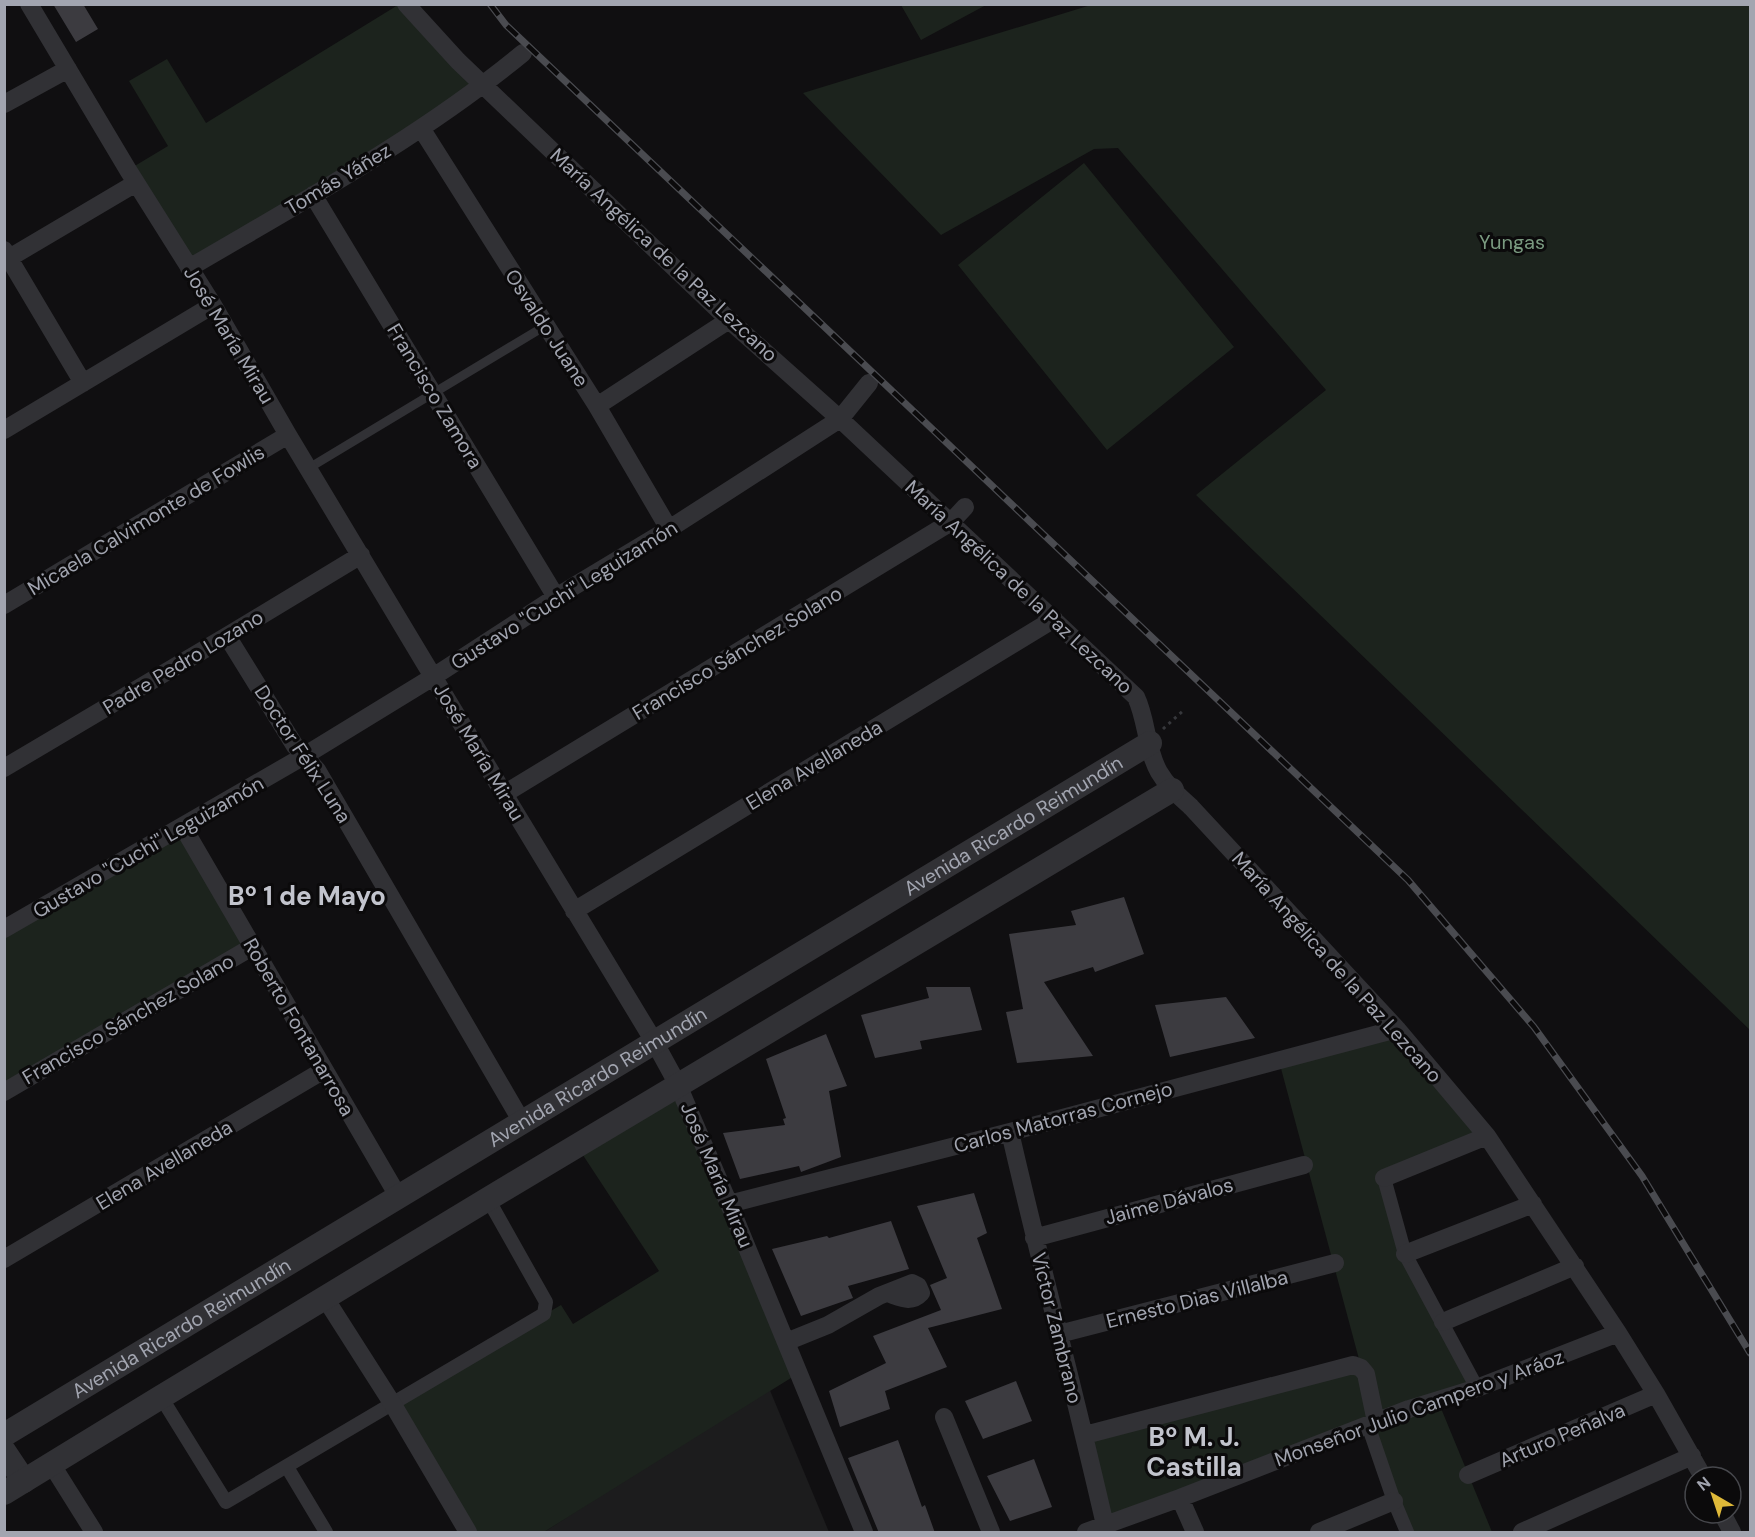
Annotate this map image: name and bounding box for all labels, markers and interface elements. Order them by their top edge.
street label: Tomás Yáñez [281,137,395,221]
street label: María Angélica de la Paz Lezcano [545,142,783,368]
park label: Yungas [1479,229,1545,255]
street label: José María Mirau [178,262,280,408]
street label: Osvaldo Juane [499,264,595,392]
street label: Francisco Zamora [381,319,489,473]
street label: Micaela Calvimonte de Fowlis [23,439,269,601]
street label: María Angélica de la Paz Lezcano [900,474,1138,700]
street label: Gustavo "Cuchi" Leguizamón [446,514,682,676]
street label: Francisco Sánchez Solano [627,580,847,726]
street label: Padre Pedro Lozano [98,604,268,720]
street label: José María Mirau [428,679,530,825]
street label: Doctor Félix Luna [249,680,357,828]
street label: Elena Avellaneda [741,714,887,816]
street label: Avenida Ricardo Reimundín [899,749,1128,902]
street label: Gustavo "Cuchi" Leguizamón [28,770,268,924]
street label: María Angélica de la Paz Lezcano [1226,846,1448,1088]
district label: Bº 1 de Mayo [228,879,386,913]
street label: Roberto Fontanarrosa [237,933,361,1121]
street label: Francisco Sánchez Solano [17,948,239,1090]
street label: Avenida Ricardo Reimundín [483,1001,712,1153]
street label: Carlos Matorras Cornejo [951,1075,1175,1159]
street label: José María Mirau [675,1098,759,1252]
street label: Elena Avellaneda [91,1114,237,1216]
street label: Jaime Dávalos [1102,1171,1236,1231]
street label: Víctor Zambrano [1026,1250,1088,1406]
street label: Avenida Ricardo Reimundín [67,1252,295,1404]
street label: Ernesto Dias Villalba [1103,1264,1291,1334]
street label: Monseñor Julio Campero y Aráoz [1271,1344,1567,1472]
street label: Arturo Peñalva [1495,1397,1629,1473]
district label: Bº M. J. Castilla [1146,1420,1242,1484]
north arrow [1683,1465,1743,1525]
text: N [1693,1472,1715,1496]

